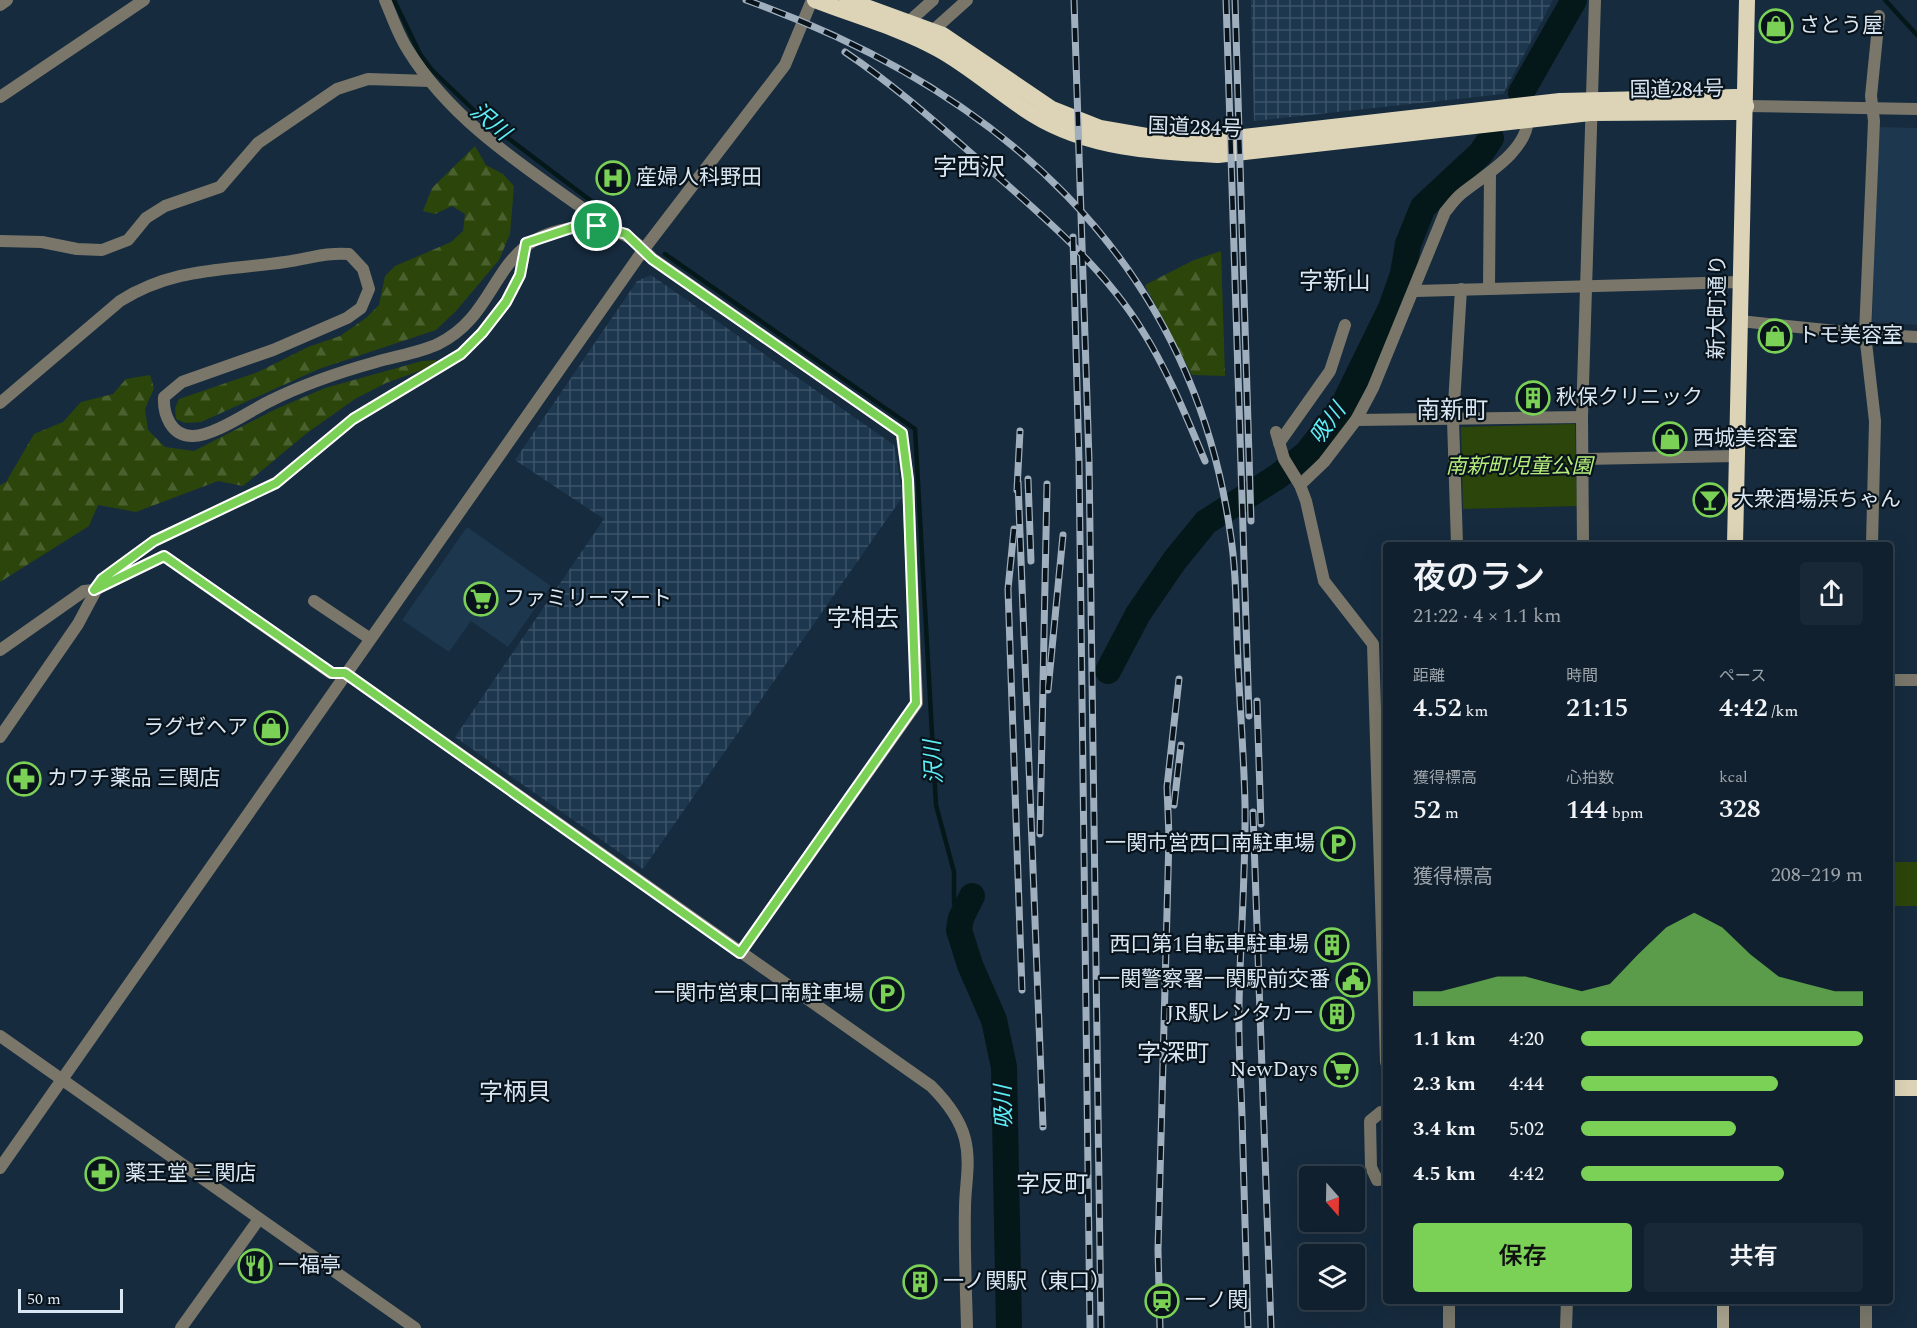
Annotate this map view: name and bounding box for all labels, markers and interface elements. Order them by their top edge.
shop icon: さとう屋 [1758,8,1794,44]
place label: さとう屋 [1799,10,1883,42]
street label: 国道284号 [1629,73,1725,107]
water label: 沢川 [463,95,519,150]
street label: 国道284号 [1147,110,1243,146]
district label: 字西沢 [933,150,1005,186]
hospital icon: 産婦人科野田 [595,160,631,196]
place label: 産婦人科野田 [636,162,762,194]
pin [571,200,622,251]
icon: arrive [580,209,613,242]
street label: 新大町通り [1701,254,1735,360]
district label: 字新山 [1299,264,1371,300]
shop icon: トモ美容室 [1757,318,1793,354]
place label: トモ美容室 [1798,320,1903,352]
building icon: 秋保クリニック [1515,380,1551,416]
place label: 秋保クリニック [1556,382,1703,414]
district label: 南新町 [1416,393,1488,429]
water label: 吸川 [1302,395,1355,452]
shop icon: 西城美容室 [1652,421,1688,457]
place label: 西城美容室 [1693,423,1798,455]
park label: 南新町児童公園 [1446,451,1595,483]
bar icon: 大衆酒場浜ちゃん [1692,482,1728,518]
place label: 大衆酒場浜ちゃん [1733,484,1901,516]
text: 夜のラン [1413,553,1545,603]
button: share [1800,562,1863,625]
supermarket icon: ファミリーマート [463,581,499,617]
place label: ファミリーマート [504,583,672,615]
district label: 字相去 [827,601,899,637]
text: 21:22 · 4 × 1.1 km [1413,601,1561,631]
text: 距離 [1413,664,1445,688]
text: 時間 [1566,664,1598,688]
text: ペース [1719,664,1766,688]
text: 4.52 [1413,688,1462,728]
text: 21:15 [1566,688,1629,728]
text: 4:42 [1719,688,1768,728]
text: km [1462,699,1488,723]
text: /km [1768,699,1798,723]
shop icon: ラグゼヘア [253,710,289,746]
place label: ラグゼヘア [143,712,248,744]
water label: 沢川 [916,737,952,785]
pharmacy icon: カワチ薬品 三関店 [6,761,42,797]
place label: カワチ薬品 三関店 [47,763,220,795]
text: kcal [1719,765,1748,789]
text: 獲得標高 [1413,766,1477,790]
text: 心拍数 [1566,766,1614,790]
text: 328 [1719,789,1761,829]
text: 52 [1413,790,1441,830]
text: 144 [1566,790,1608,830]
text: m [1441,801,1459,825]
text: bpm [1608,801,1644,825]
parking icon: 一関市営西口南駐車場 [1320,826,1356,862]
place label: 一関市営西口南駐車場 [1105,828,1315,860]
text: 208–219 m [1771,860,1863,890]
text: 獲得標高 [1413,862,1493,892]
building icon: 西口第1自転車駐車場 [1314,927,1350,963]
place label: 西口第1自転車駐車場 [1110,929,1309,961]
public building icon: 一関警察署一関駅前交番 [1335,962,1371,998]
place label: 一関警察署一関駅前交番 [1099,964,1330,996]
parking icon: 一関市営東口南駐車場 [869,976,905,1012]
place label: 一関市営東口南駐車場 [654,978,864,1010]
building icon: JR駅レンタカー [1319,996,1355,1032]
place label: JR駅レンタカー [1166,998,1314,1030]
text: 1.1 km [1413,1024,1476,1054]
text: 4:20 [1509,1024,1544,1054]
district label: 字深町 [1137,1036,1209,1072]
supermarket icon: NewDays [1323,1052,1359,1088]
place label: NewDays [1230,1054,1318,1086]
text: 2.3 km [1413,1069,1476,1099]
text: 4:44 [1509,1069,1544,1099]
district label: 字柄貝 [479,1075,551,1111]
water label: 吸川 [987,1083,1021,1129]
text: 3.4 km [1413,1114,1476,1144]
text: 5:02 [1509,1114,1544,1144]
pharmacy icon: 薬王堂 三関店 [84,1156,120,1192]
place label: 薬王堂 三関店 [125,1158,256,1190]
text: 4.5 km [1413,1159,1476,1189]
text: 4:42 [1509,1159,1544,1189]
north arrow [1299,1166,1365,1232]
map controls [1299,1166,1365,1310]
district label: 字反町 [1016,1167,1088,1203]
button: 保存 [1413,1223,1632,1292]
button: 共有 [1644,1223,1863,1292]
button: layers [1299,1244,1365,1310]
restaurant icon: 一福亭 [237,1248,273,1284]
place label: 一福亭 [278,1250,341,1282]
building icon: 一ノ関駅（東口） [902,1264,938,1300]
place label: 一ノ関駅（東口） [943,1266,1111,1298]
station icon: 一ノ関 [1144,1283,1180,1319]
place label: 一ノ関 [1185,1285,1248,1317]
scale bar [18,1286,123,1314]
text: 50 m [27,1287,61,1311]

